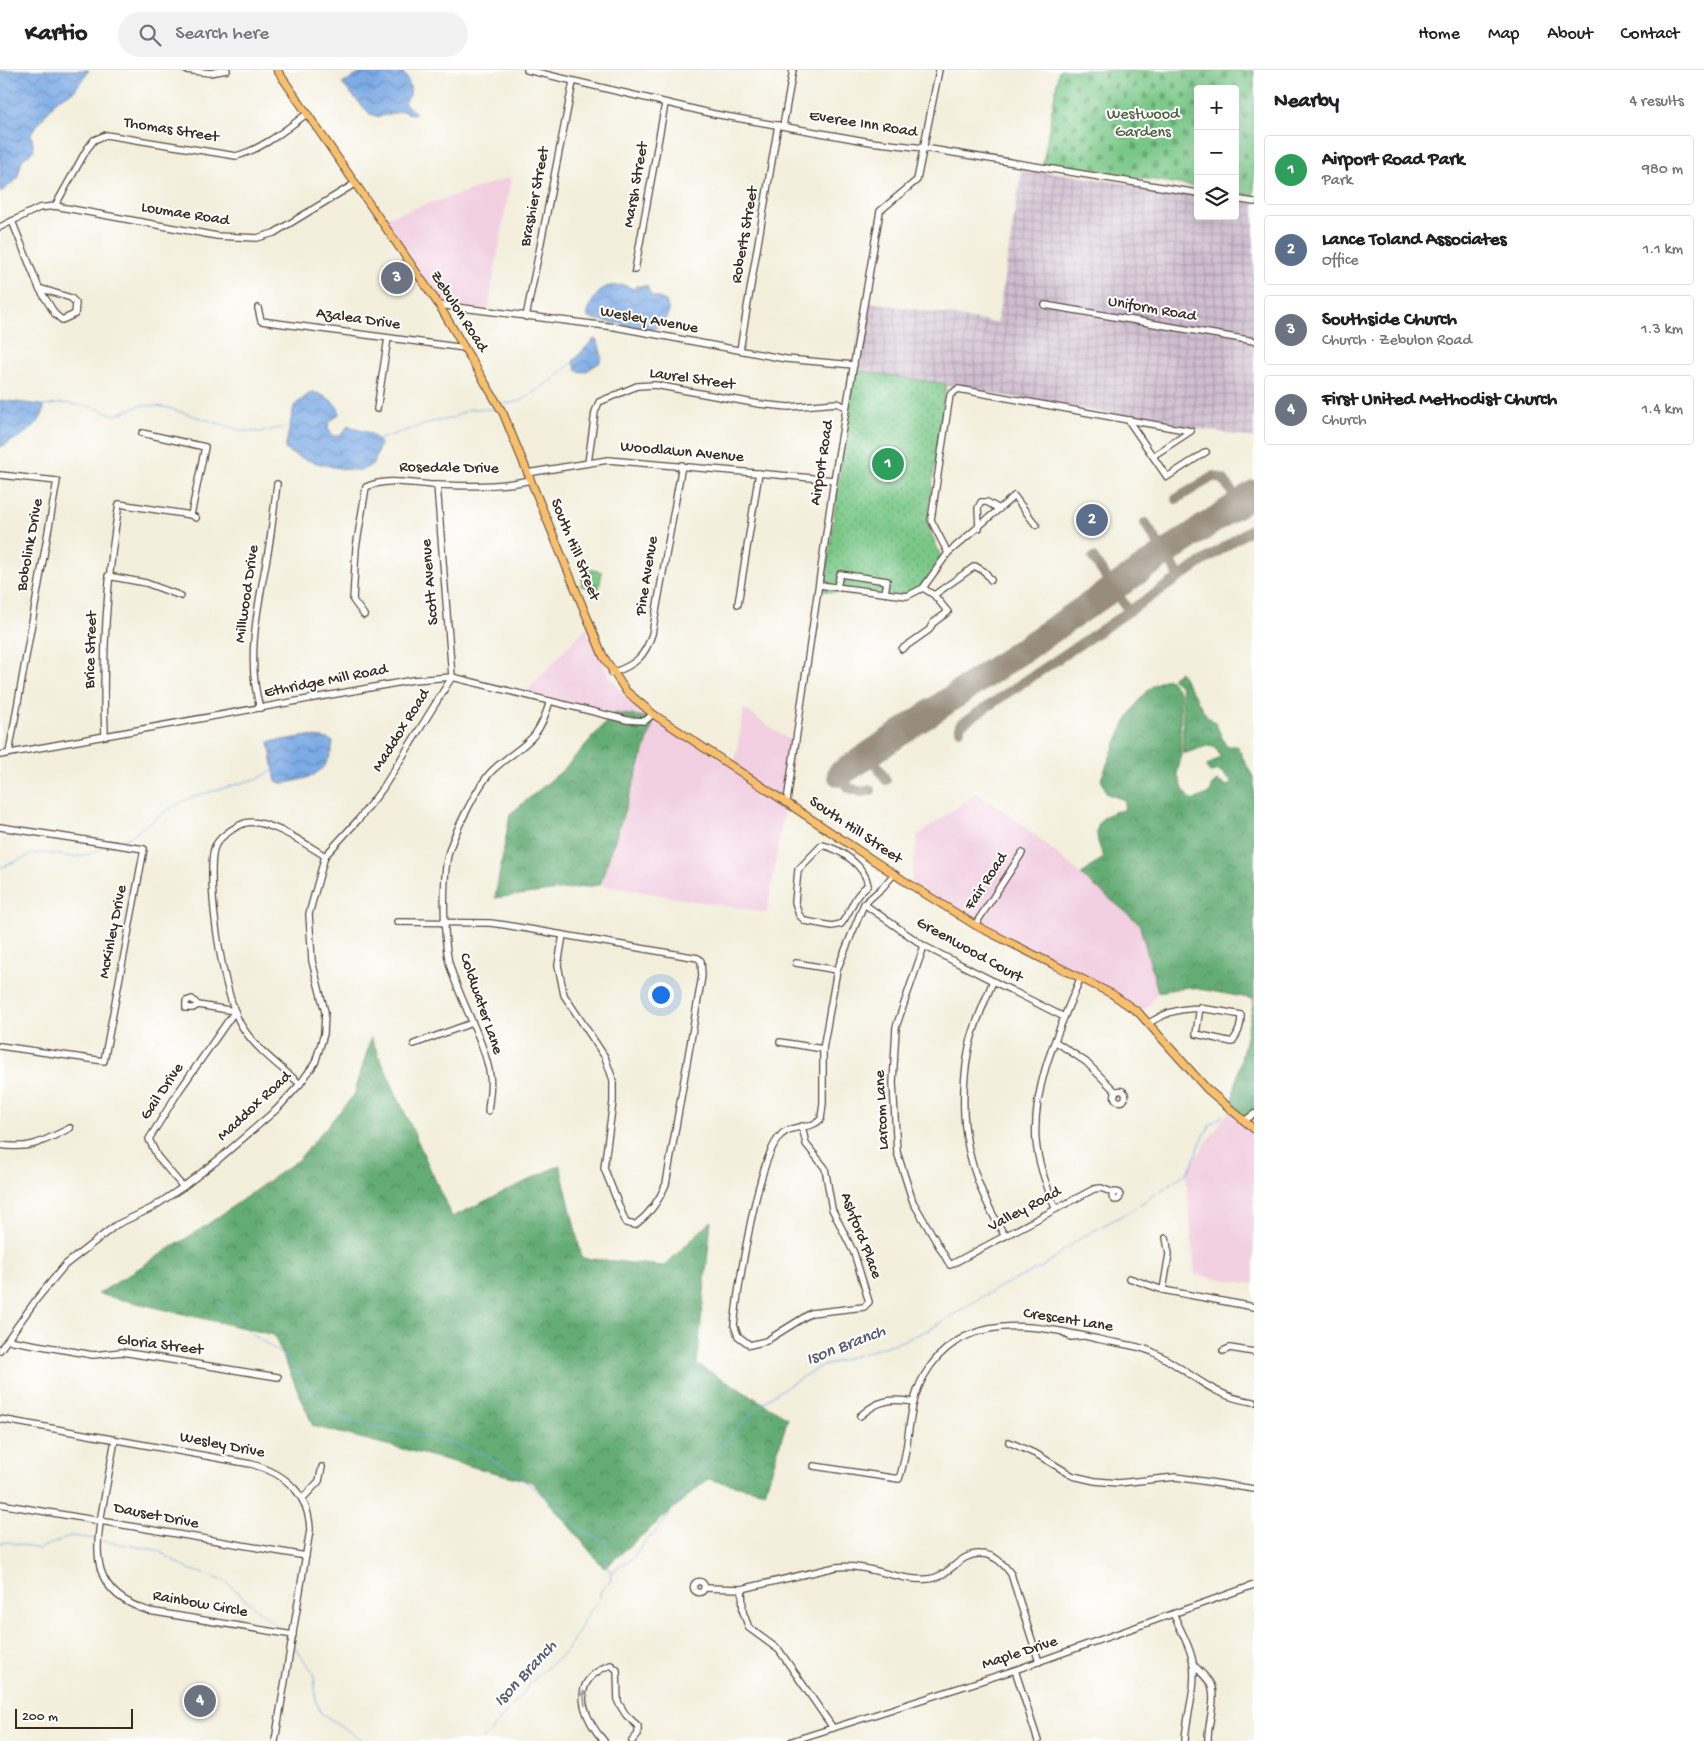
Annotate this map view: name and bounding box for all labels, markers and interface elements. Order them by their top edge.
search box [118,12,468,57]
text: Kartio [25,20,88,49]
icon: search [136,21,164,49]
text: Search here [176,23,269,46]
text: Home [1418,24,1460,45]
text: Map [1488,24,1519,45]
text: About [1547,24,1593,45]
text: Contact [1621,24,1679,45]
map controls [1194,85,1239,220]
button: + [1194,85,1239,130]
text: Nearby [1274,90,1339,115]
text: 4 results [1629,93,1684,112]
park label: Westwood Gardens [1107,106,1181,143]
street label: Everee Inn Road [808,107,920,143]
street label: Thomas Street [121,114,221,148]
button: − [1194,130,1239,175]
street label: Marsh Street [620,139,654,229]
street label: Brashier Street [517,144,555,249]
text: Airport Road Park [1322,149,1464,172]
text: 1 [1288,161,1294,180]
text: 980 m [1642,161,1683,180]
text: Park [1322,172,1353,191]
button: layers [1194,175,1239,220]
street label: Roberts Street [728,184,764,285]
street label: Loumae Road [140,199,232,232]
text: Lance Toland Associates [1322,229,1507,252]
text: 2 [1287,241,1295,260]
text: 1.1 km [1643,241,1683,260]
text: Office [1322,252,1359,271]
pin: 3 [381,259,413,297]
street label: Zebulon Road [425,268,492,357]
street label: Uniform Road [1106,293,1199,327]
street label: Wesley Avenue [598,303,700,339]
street label: Azalea Drive [315,305,402,335]
text: Southside Church [1322,309,1457,332]
text: 3 [1287,321,1295,340]
text: 1.3 km [1641,321,1683,340]
text: Church · Zebulon Road [1322,332,1472,351]
street label: Laurel Street [648,365,737,396]
text: First United Methodist Church [1322,389,1557,412]
text: 4 [1287,401,1295,420]
text: 1.4 km [1642,401,1683,420]
text: Church [1322,412,1366,431]
street label: Airport Road [807,418,839,507]
street label: Woodlawn Avenue [619,438,745,468]
pin: 1 [872,445,904,483]
street label: Rosedale Drive [399,459,500,479]
street label: South Hill Street [545,496,604,605]
street label: Bobolink Drive [13,497,49,594]
pin: 2 [1076,501,1108,539]
street label: Pine Avenue [632,534,664,618]
street label: Scott Avenue [418,538,444,626]
street label: Millwood Drive [232,543,264,644]
street label: Brice Street [81,609,103,690]
street label: Ethridge Mill Road [263,660,391,703]
street label: Maddox Road [369,685,436,776]
street label: South Hill Street [805,793,906,870]
street label: Fair Road [961,848,1014,915]
street label: McKinley Drive [96,883,133,980]
street label: Greenwood Court [912,914,1027,989]
street label: Coldwater Lane [454,951,506,1058]
your location [648,982,674,1008]
street label: Gail Drive [137,1059,189,1124]
street label: Maddox Road [214,1067,297,1146]
street label: Larcom Lane [871,1069,895,1150]
street label: Valley Road [984,1182,1066,1238]
street label: Ashford Place [835,1190,885,1283]
street label: Crescent Lane [1022,1305,1115,1338]
water label: Ison Branch [803,1321,889,1371]
street label: Gloria Street [116,1331,205,1361]
street label: Wesley Drive [178,1428,267,1464]
street label: Dauset Drive [111,1499,201,1535]
street label: Rainbow Circle [151,1587,250,1623]
street label: Maple Drive [980,1633,1061,1675]
water label: Ison Branch [490,1636,562,1712]
pin: 4 [184,1682,216,1720]
one-way arrow [579,1691,589,1707]
scale bar [15,1706,132,1729]
text: 200 m [22,1709,58,1726]

